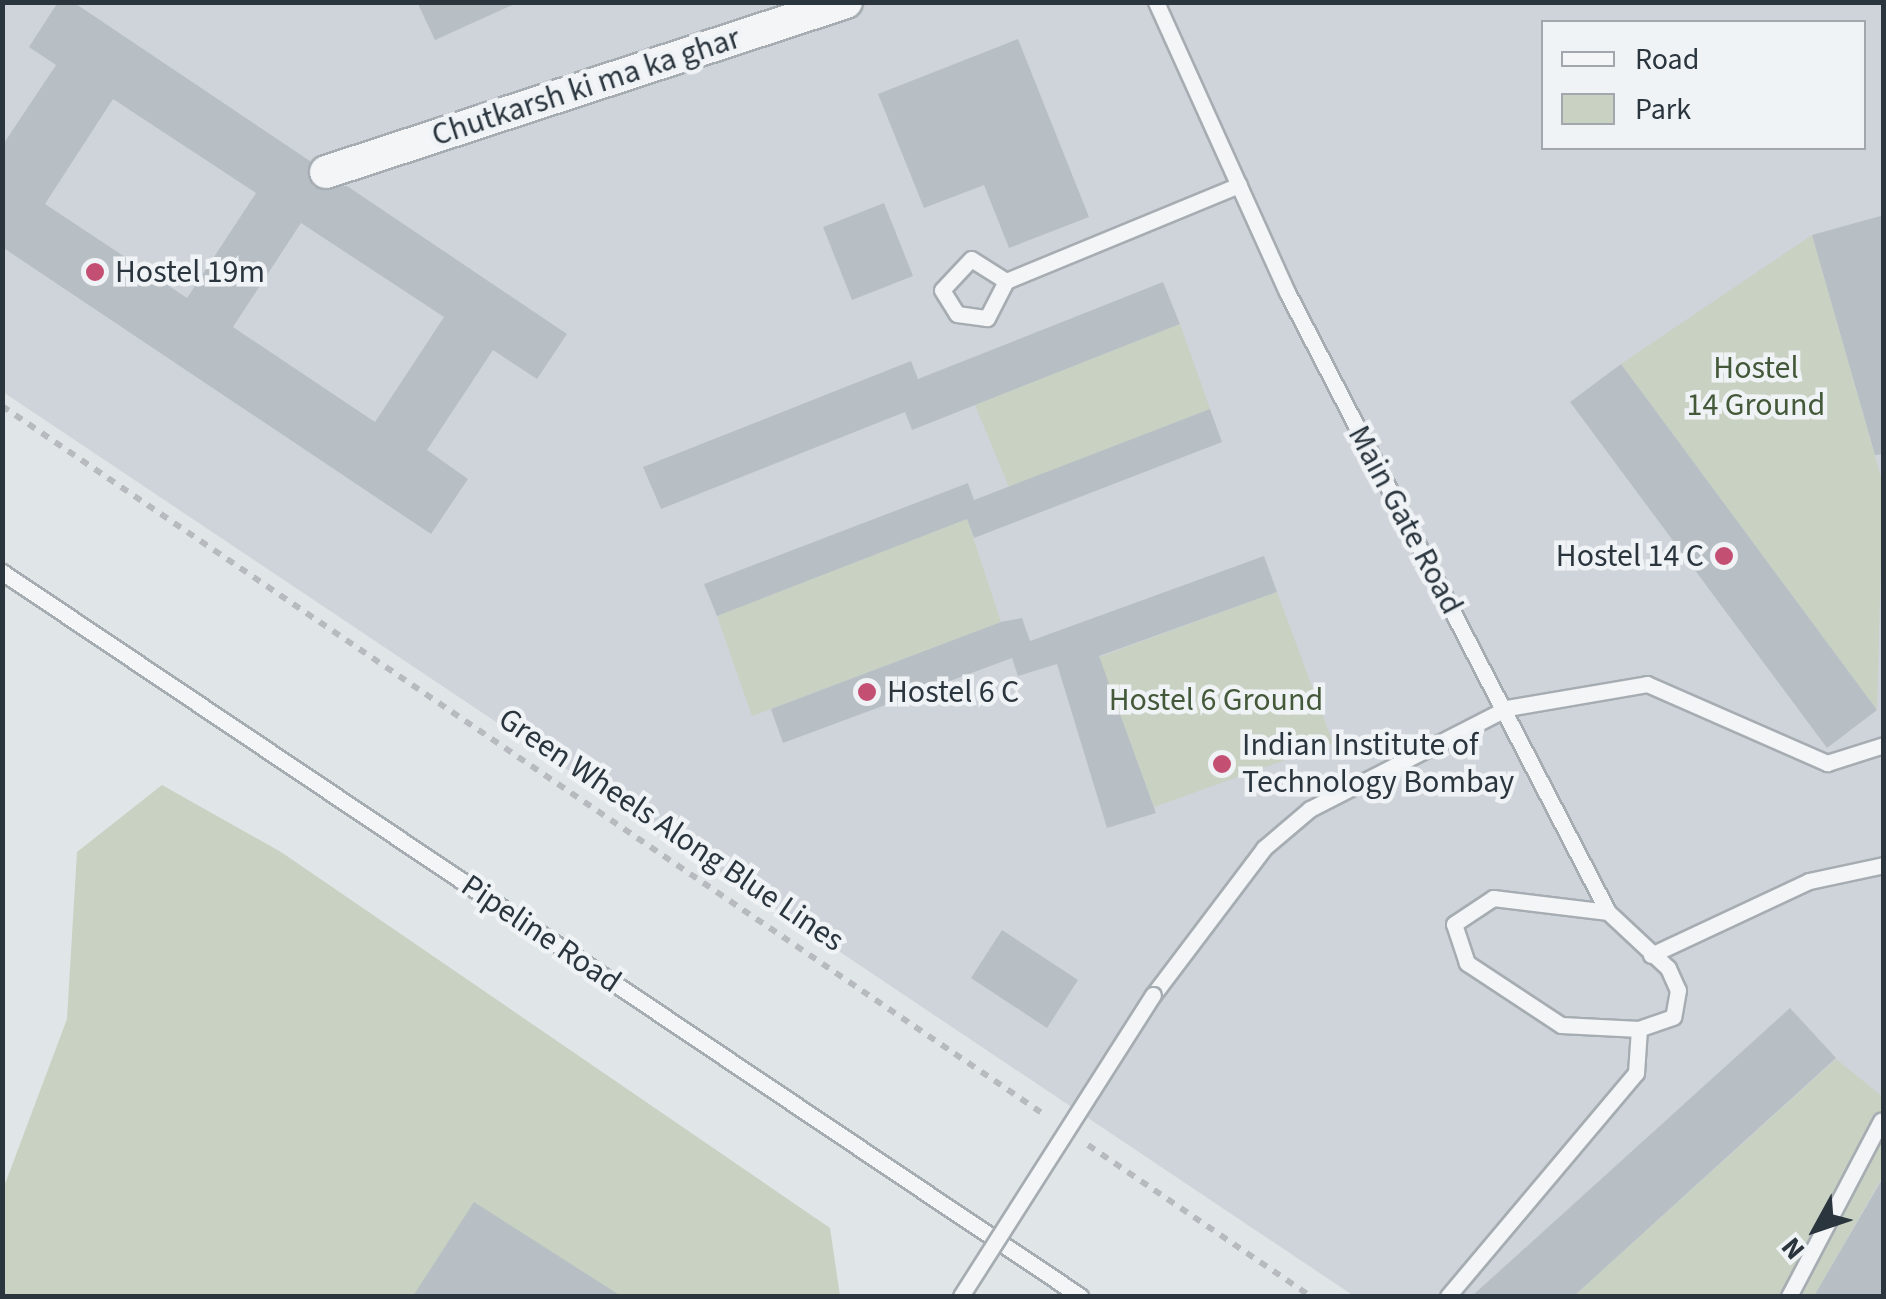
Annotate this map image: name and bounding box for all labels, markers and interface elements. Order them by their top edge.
street label: Chutkarsh ki ma ka ghar [427,19,745,155]
legend [1541,20,1866,150]
text: Road [1635,38,1699,81]
text: Park [1635,88,1691,131]
place label: Hostel 19m [115,253,265,291]
marker: Hostel 19m [84,261,106,283]
park label: Hostel 14 Ground [1687,350,1825,425]
street label: Main Gate Road [1339,419,1471,621]
place label: Hostel 14 C [1556,537,1704,575]
marker: Hostel 14 C [1713,545,1735,567]
place label: Hostel 6 C [887,673,1019,711]
marker: Hostel 6 C [856,681,878,703]
park label: Hostel 6 Ground [1109,681,1323,719]
street label: Green Wheels Along Blue Lines [491,700,851,960]
place label: Indian Institute of Technology Bombay [1242,727,1514,802]
marker: Indian Institute of Technology Bombay [1211,753,1233,775]
street label: Pipeline Road [454,867,628,1001]
north arrow [1766,1179,1866,1279]
text: N [1772,1228,1814,1268]

